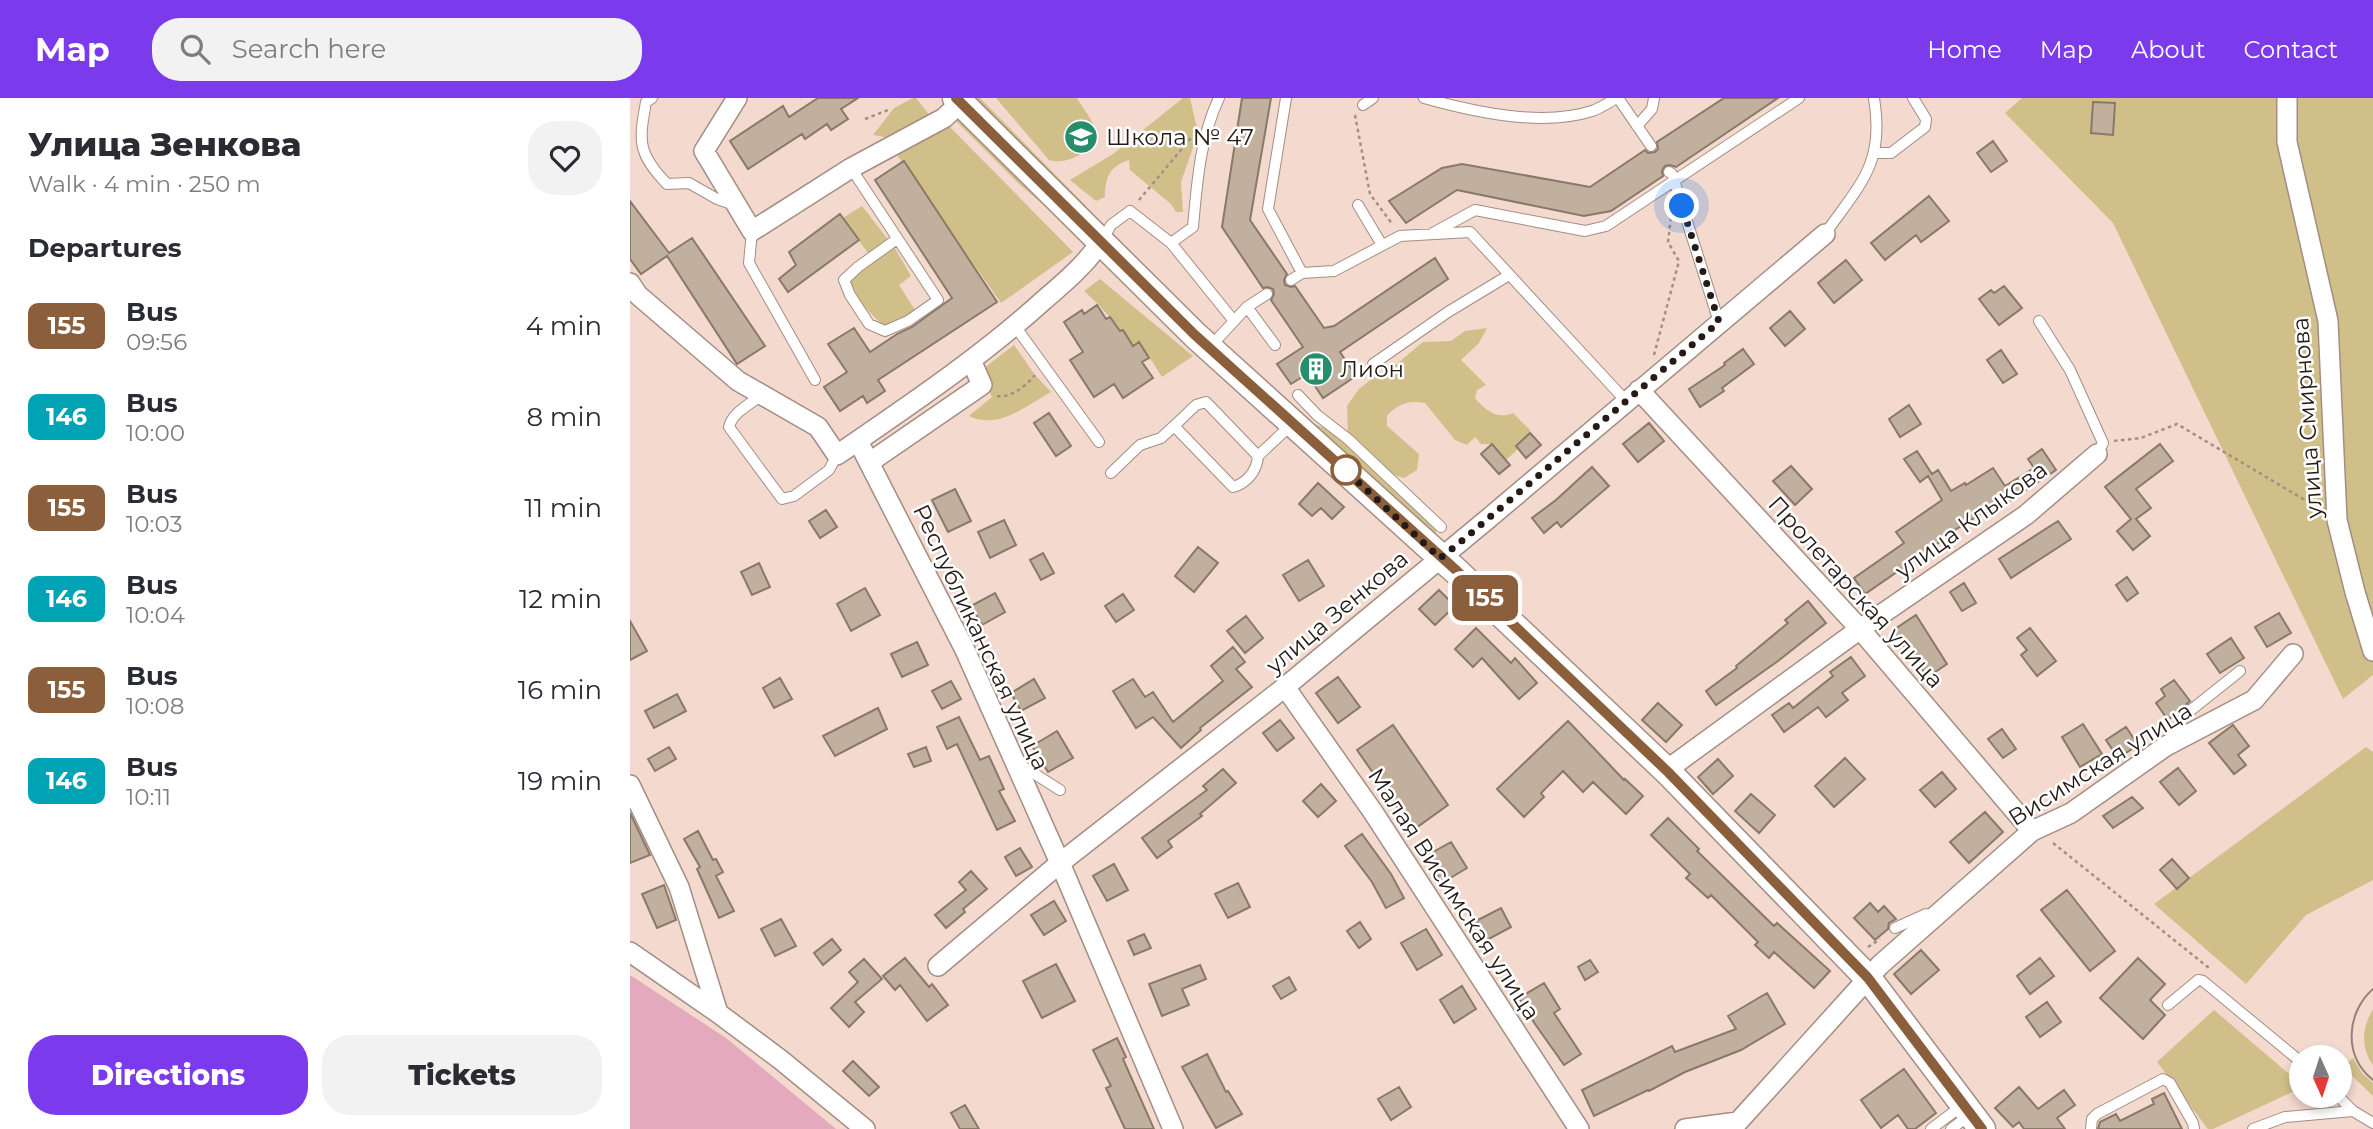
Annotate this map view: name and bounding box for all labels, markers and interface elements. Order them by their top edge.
search box [152,18,642,81]
text: Map [35,29,110,69]
icon: search [176,30,214,68]
text: Search here [232,33,386,65]
text: Home [1927,35,2002,64]
text: Map [2040,35,2093,64]
text: About [2131,35,2205,64]
text: Contact [2243,35,2338,64]
school or university icon: Школа № 47 [1062,118,1100,156]
button: heart [528,121,602,195]
place label: Школа № 47 [1106,123,1254,151]
text: Улица Зенкова [28,124,301,164]
text: Walk · 4 min · 250 m [28,170,261,198]
your location [1664,188,1699,223]
text: Departures [28,232,182,264]
text: Bus [126,296,178,328]
text: 4 min [526,310,602,342]
text: 155 [48,311,85,340]
street label: улица Смирнова [2286,316,2328,521]
text: 09:56 [126,328,187,356]
building icon: Лион [1297,350,1335,388]
place label: Лион [1340,355,1404,383]
text: Bus [126,387,178,419]
text: 8 min [526,401,602,433]
text: 146 [46,402,87,431]
text: 10:00 [126,419,185,447]
unlabelled marker [1331,455,1361,485]
street label: улица Клыкова [1889,455,2053,585]
text: Bus [126,478,178,510]
street label: Пролетарская улица [1762,490,1950,694]
text: 11 min [524,492,602,524]
text: 155 [48,493,85,522]
street label: Республиканская улица [907,500,1055,774]
text: 10:03 [126,510,182,538]
street label: улица Зенкова [1259,544,1414,680]
text: Bus [126,569,178,601]
line badge: 155 [1445,575,1525,621]
text: 12 min [519,583,602,615]
text: 155 [1466,583,1504,612]
text: 146 [46,584,87,613]
text: 10:04 [126,601,185,629]
text: Bus [126,660,178,692]
text: 16 min [518,674,602,706]
text: 155 [48,675,85,704]
text: 10:08 [126,692,184,720]
street label: Висимская улица [2003,696,2197,832]
text: Bus [126,751,178,783]
street label: Малая Висимская улица [1362,763,1546,1025]
text: 19 min [518,765,602,797]
text: 146 [46,766,87,795]
text: 10:11 [126,783,171,811]
button: Directions [28,1035,308,1115]
button: Tickets [322,1035,602,1115]
north arrow [2289,1045,2352,1108]
map controls [2289,1045,2352,1108]

